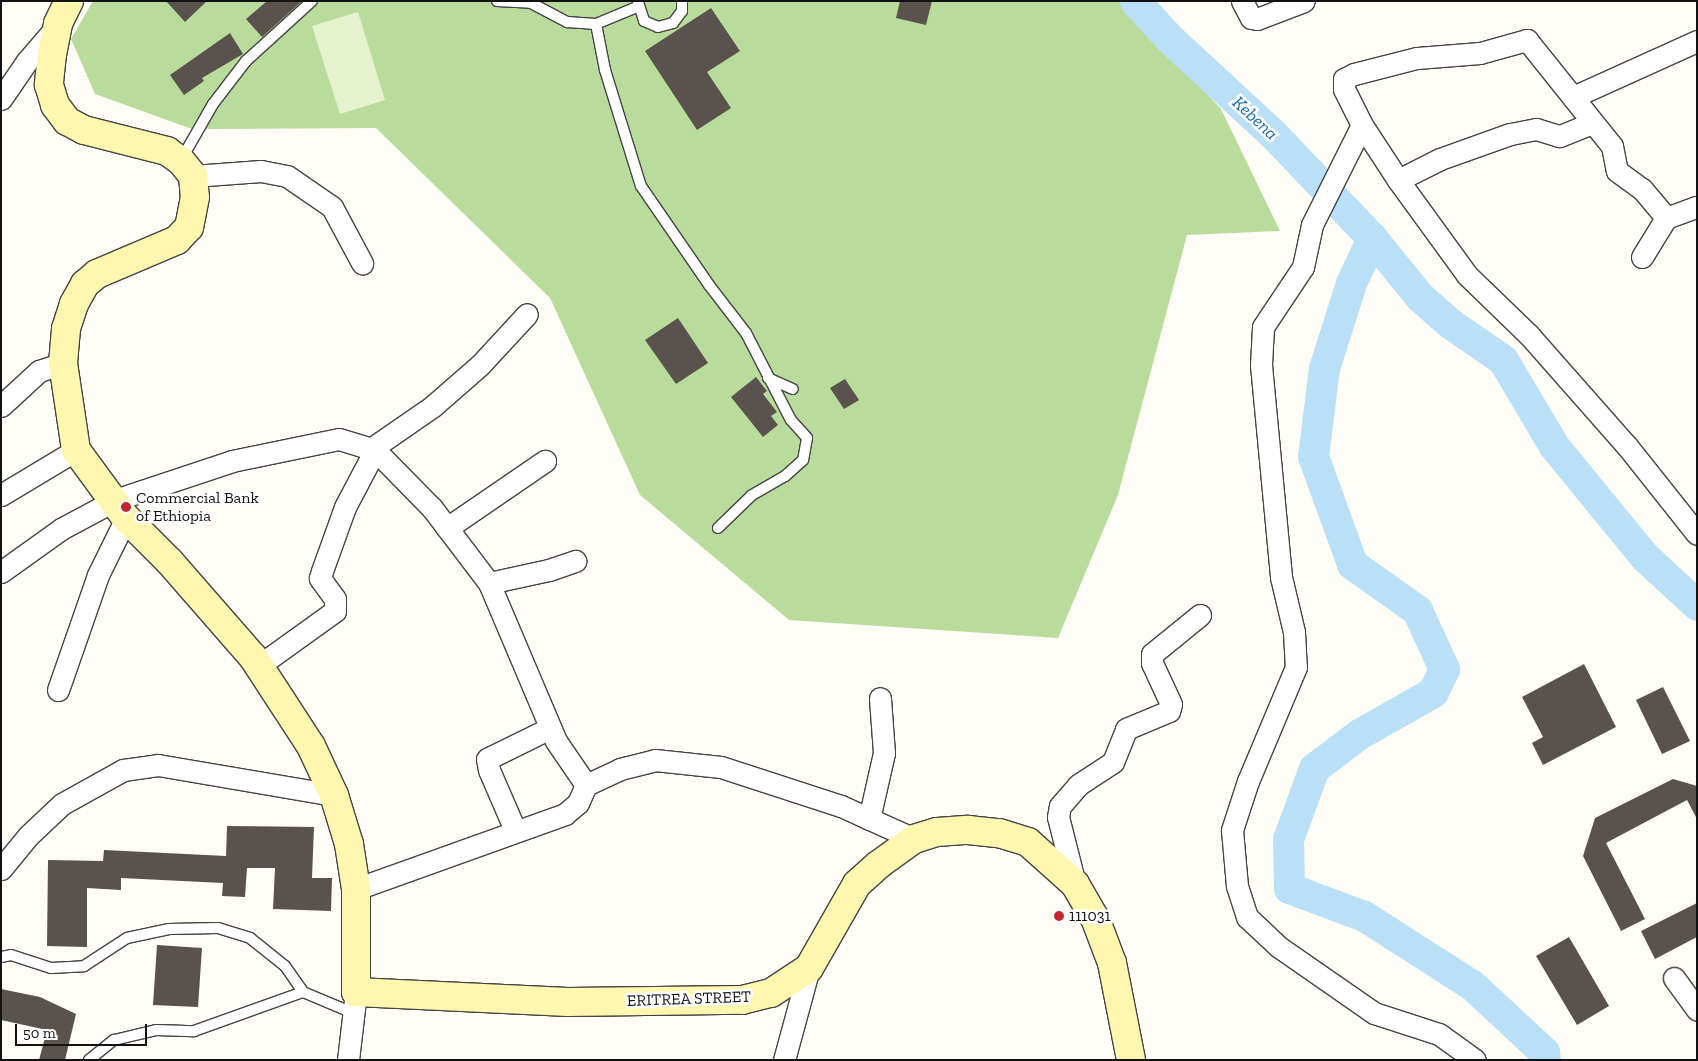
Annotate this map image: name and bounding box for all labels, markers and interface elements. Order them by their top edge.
water label: Kebena [1228,92,1282,144]
place label: Commercial Bank of Ethiopia [136,488,259,526]
marker: Commercial Bank of Ethiopia [120,501,132,513]
place label: 111031 [1069,906,1111,926]
marker: 111031 [1053,910,1065,922]
street label: ERITREA STREET [626,987,752,1011]
scale bar [18,1014,150,1046]
text: 50 m [23,1024,56,1042]

